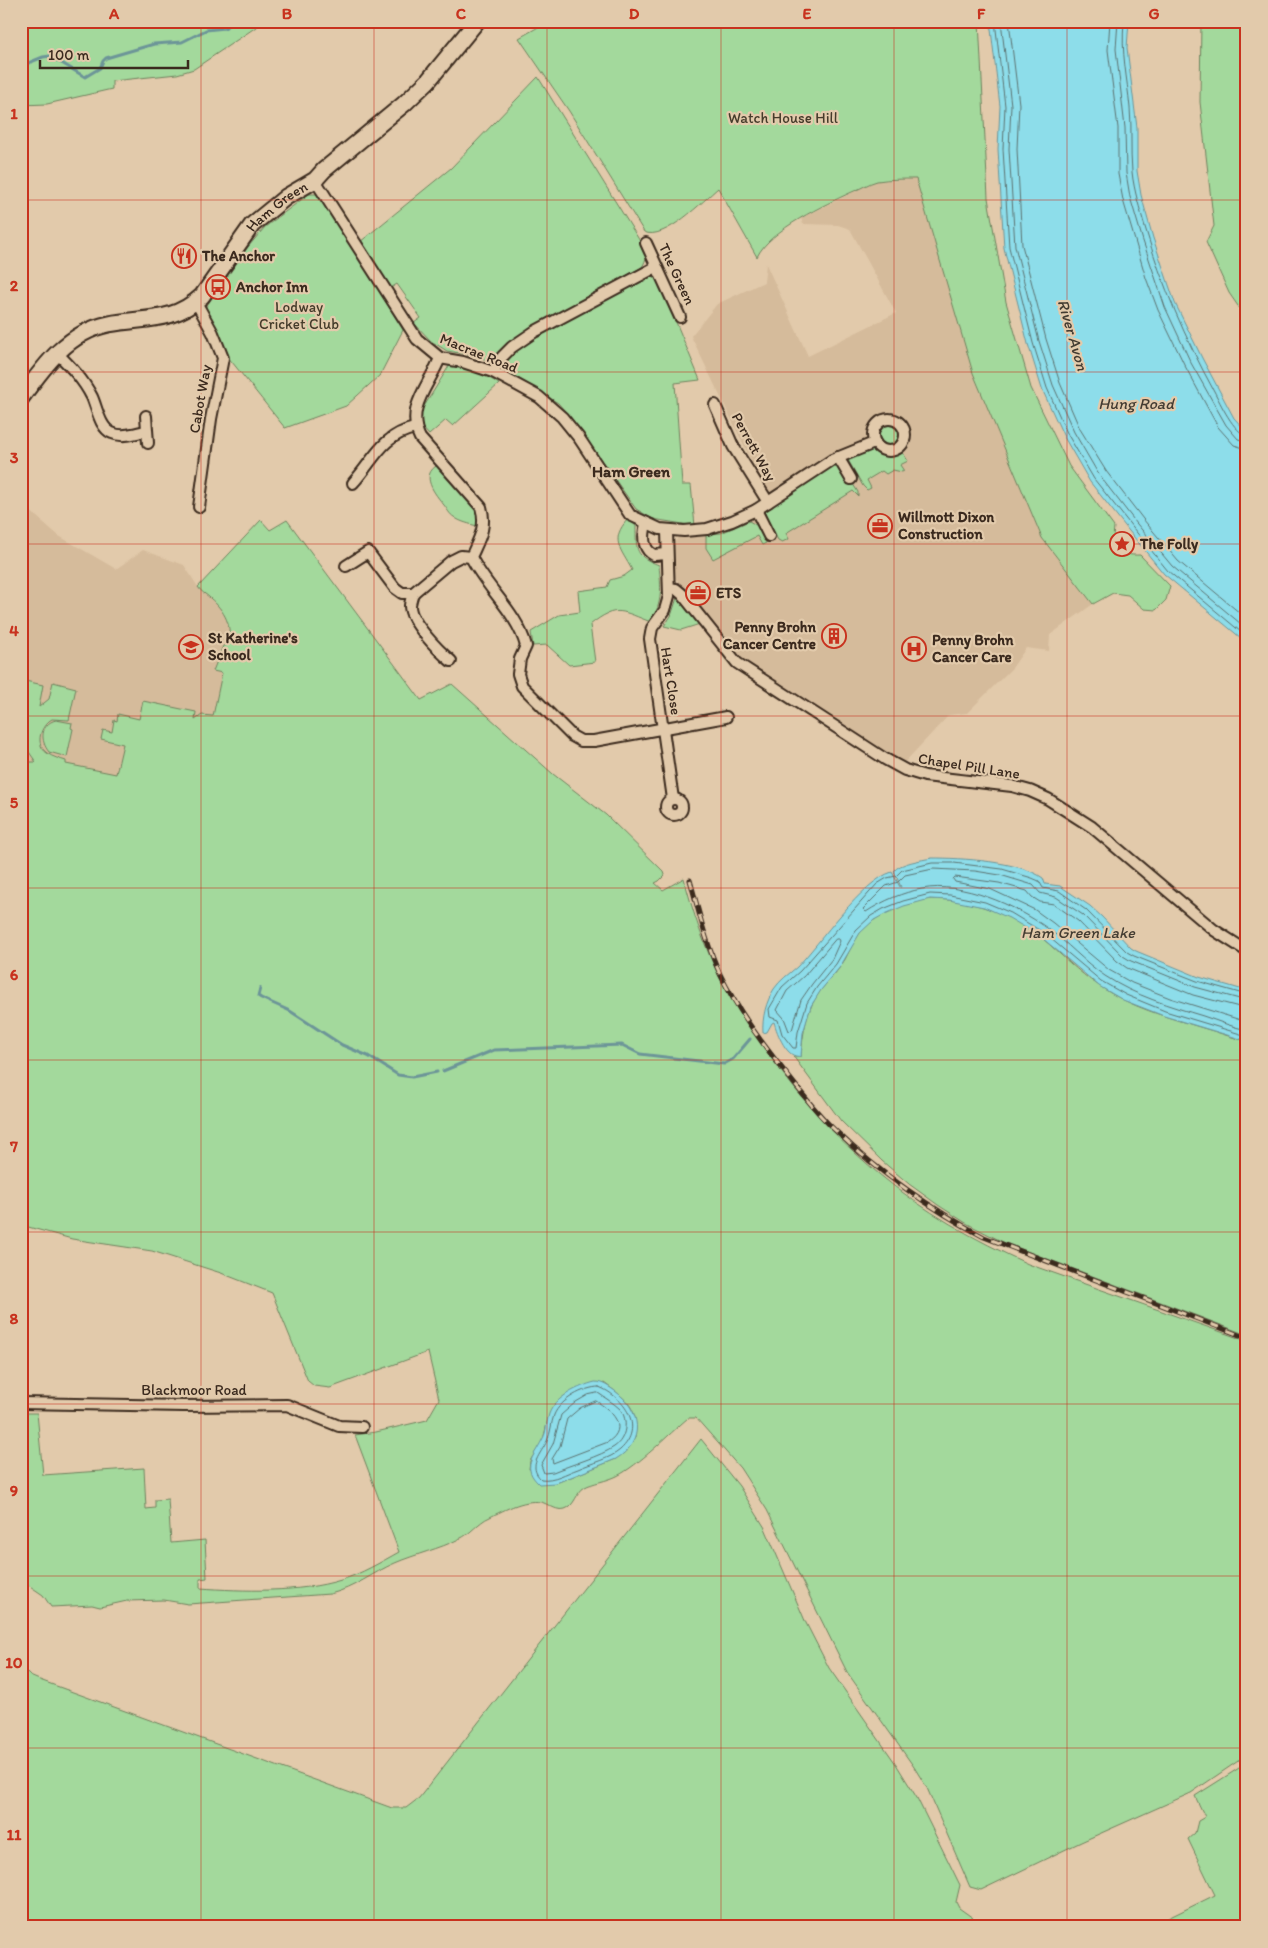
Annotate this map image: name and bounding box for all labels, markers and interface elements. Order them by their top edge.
text: A [108,4,120,23]
text: B [282,4,293,23]
text: C [456,4,467,23]
text: D [629,4,640,23]
text: E [803,4,812,23]
text: F [977,4,986,23]
text: G [1148,4,1160,23]
scale bar [40,38,188,70]
text: 100 m [48,46,90,64]
text: 1 [10,104,18,123]
park label: Watch House Hill [728,109,839,127]
street label: Ham Green [241,177,311,235]
street label: The Green [655,240,699,308]
restaurant icon: The Anchor [171,243,197,269]
place label: The Anchor [201,247,275,265]
bus stop icon: Anchor Inn [205,274,231,300]
text: 2 [10,276,19,295]
place label: Anchor Inn [235,278,308,296]
water label: River Avon [1054,297,1092,373]
park label: Lodway Cricket Club [259,298,339,333]
street label: Macrae Road [437,329,521,377]
street label: Cabot Way [185,363,215,435]
water label: Hung Road [1098,394,1175,413]
street label: Perrett Way [728,410,780,484]
text: 3 [10,448,19,467]
district label: Ham Green [592,462,671,481]
place label: Willmott Dixon Construction [898,508,995,543]
office icon: Willmott Dixon Construction [867,513,893,539]
place icon: The Folly [1109,531,1135,557]
place label: The Folly [1139,535,1199,554]
office icon: ETS [685,580,711,606]
place label: ETS [716,584,742,602]
place label: Penny Brohn Cancer Centre [723,618,816,653]
text: 4 [9,621,19,640]
building icon: Penny Brohn Cancer Centre [821,623,847,649]
place label: St Katherine's School [208,629,298,664]
place label: Penny Brohn Cancer Care [932,631,1014,666]
school or university icon: St Katherine's School [178,634,204,660]
hospital icon: Penny Brohn Cancer Care [901,636,927,662]
street label: Hart Close [657,646,685,716]
street label: Chapel Pill Lane [917,749,1021,783]
text: 5 [10,793,19,812]
water label: Ham Green Lake [1021,923,1136,942]
text: 6 [10,965,19,984]
text: 7 [9,1137,18,1156]
text: 8 [10,1309,19,1328]
street label: Blackmoor Road [141,1381,247,1399]
text: 9 [10,1481,18,1500]
text: 10 [5,1653,23,1672]
text: 11 [7,1825,22,1844]

